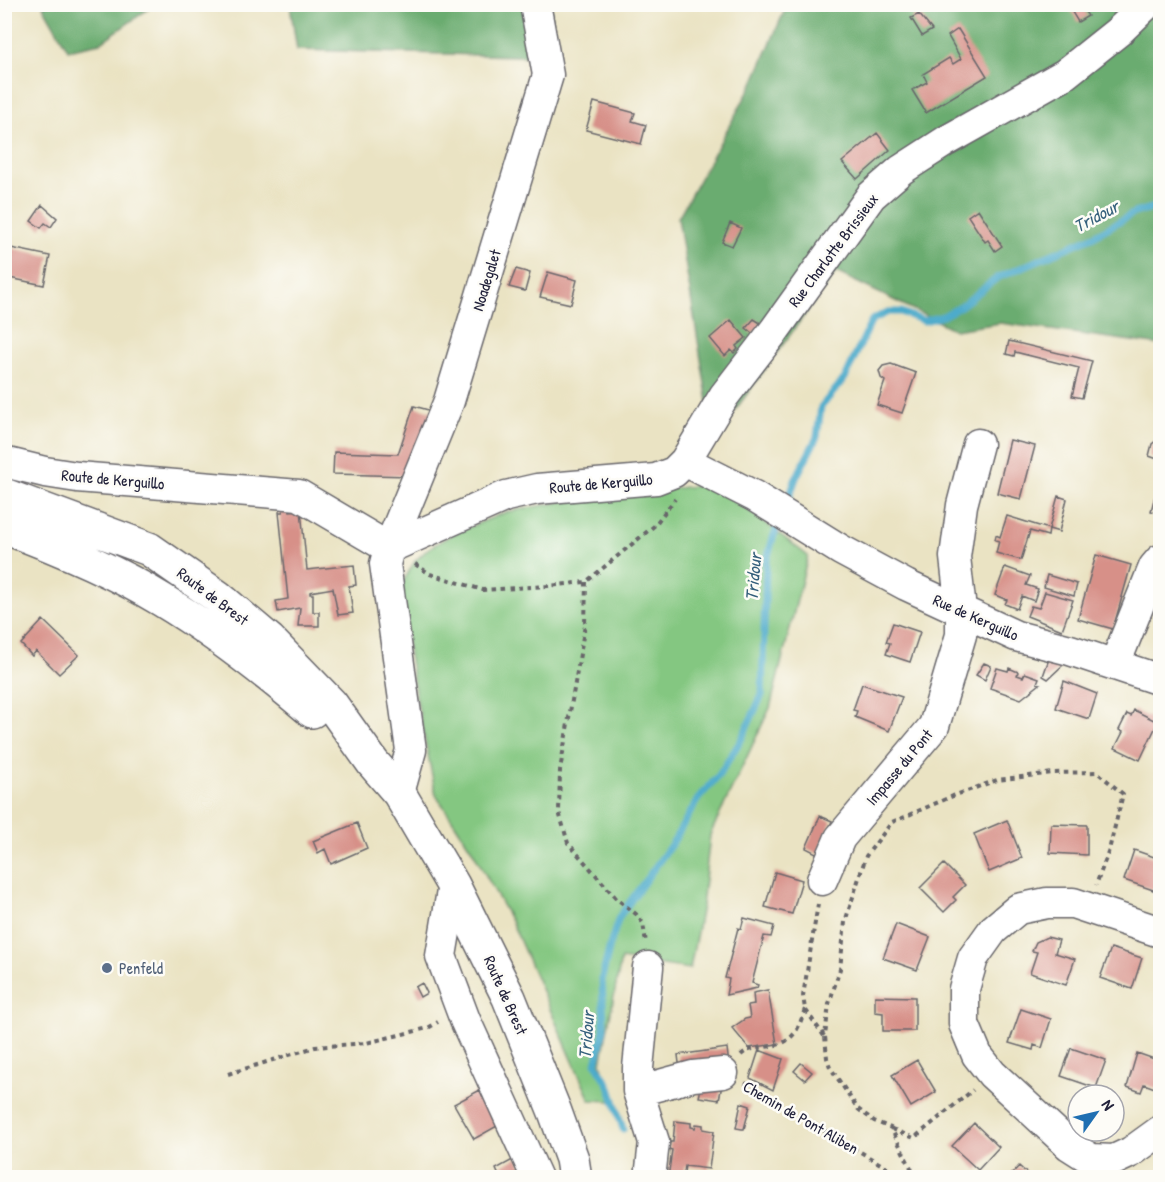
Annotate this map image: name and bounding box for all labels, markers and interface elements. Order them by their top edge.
street label: Rue Charlotte Brissieux [783,189,883,311]
water label: Tridour [1069,193,1125,238]
street label: Noadegalet [466,246,506,314]
street label: Route de Kerguillo [61,464,166,495]
street label: Route de Kerguillo [549,467,654,498]
water label: Tridour [738,550,768,602]
street label: Route de Brest [173,562,254,630]
street label: Rue de Kerguillo [930,588,1023,646]
street label: Impasse du Pont [861,724,938,810]
street label: Route de Brest [479,952,533,1038]
place label: Penfeld [119,957,163,979]
marker: Penfeld [100,961,114,975]
water label: Tridour [572,1008,600,1060]
street label: Chemin de Pont Aliben [739,1075,863,1159]
north arrow [1066,1083,1126,1143]
text: N [1097,1095,1120,1115]

